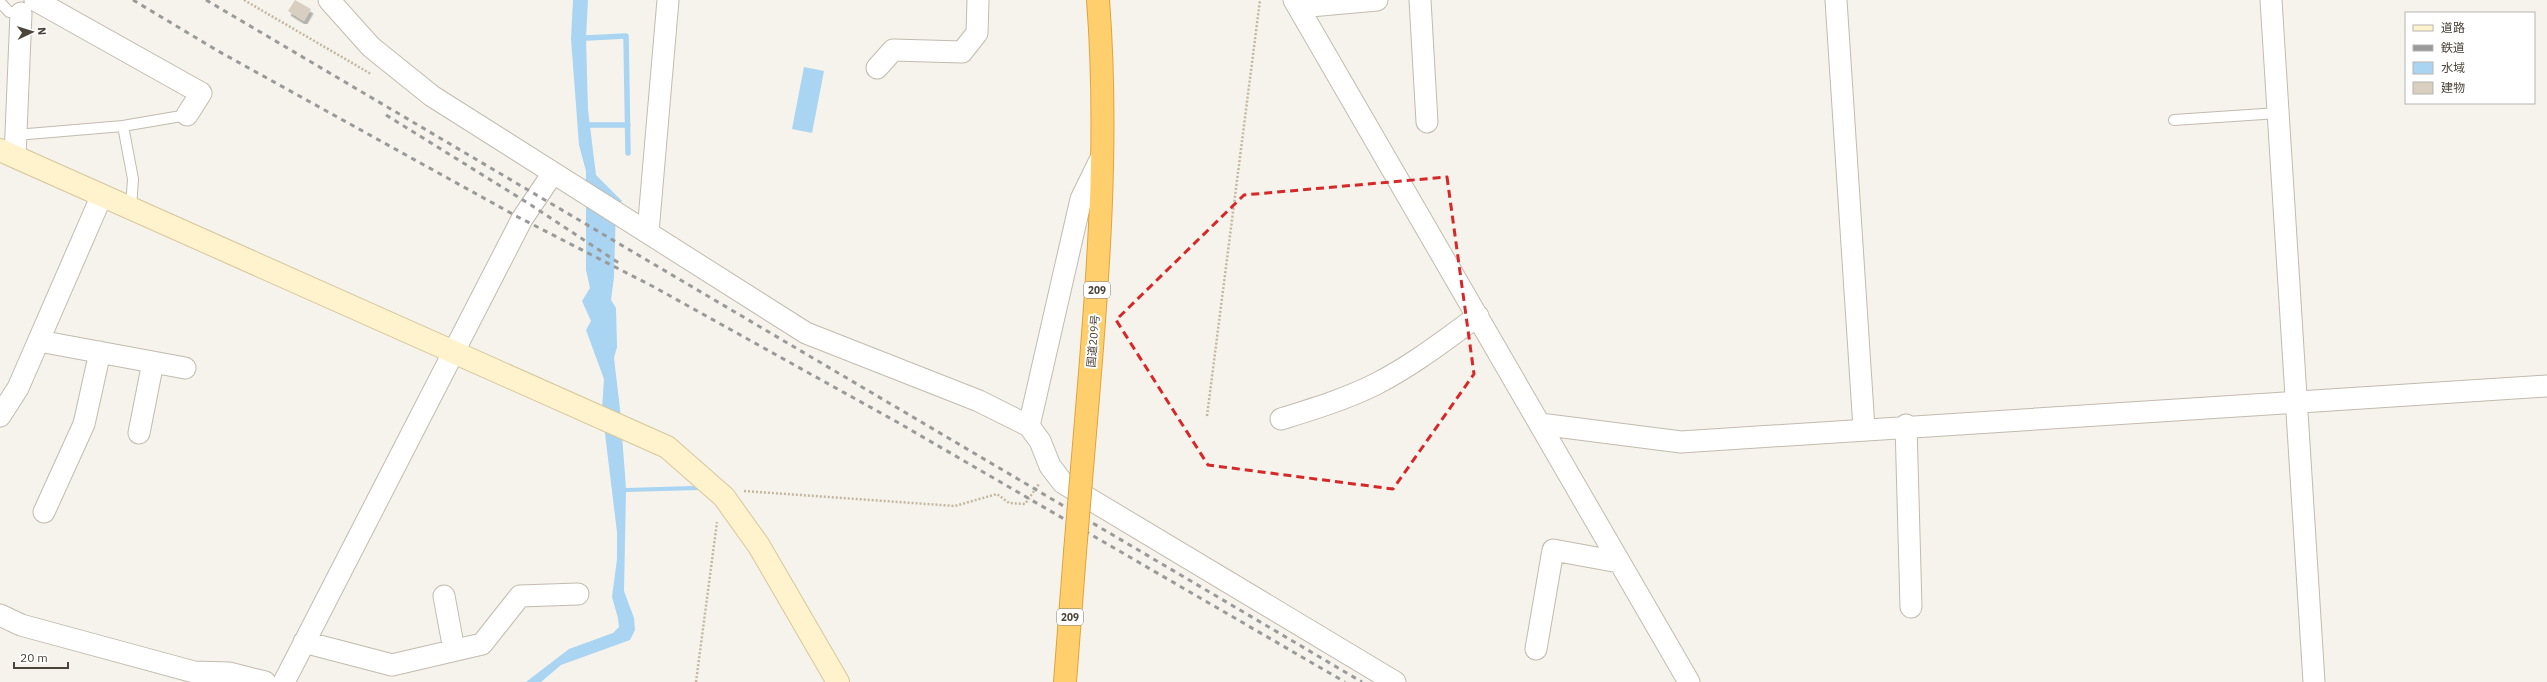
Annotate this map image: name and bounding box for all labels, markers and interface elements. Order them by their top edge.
north arrow [12,12,52,52]
legend [2405,12,2535,104]
text: 道路 [2441,20,2465,35]
text: N [35,27,49,36]
text: 鉄道 [2441,40,2465,55]
text: 水域 [2441,60,2465,75]
text: 建物 [2441,80,2465,95]
road number: 209 [1084,282,1110,298]
street label: 国道209号 [1084,314,1102,368]
road number: 209 [1057,609,1083,625]
scale bar [14,644,68,670]
text: 20 m [20,650,48,665]

